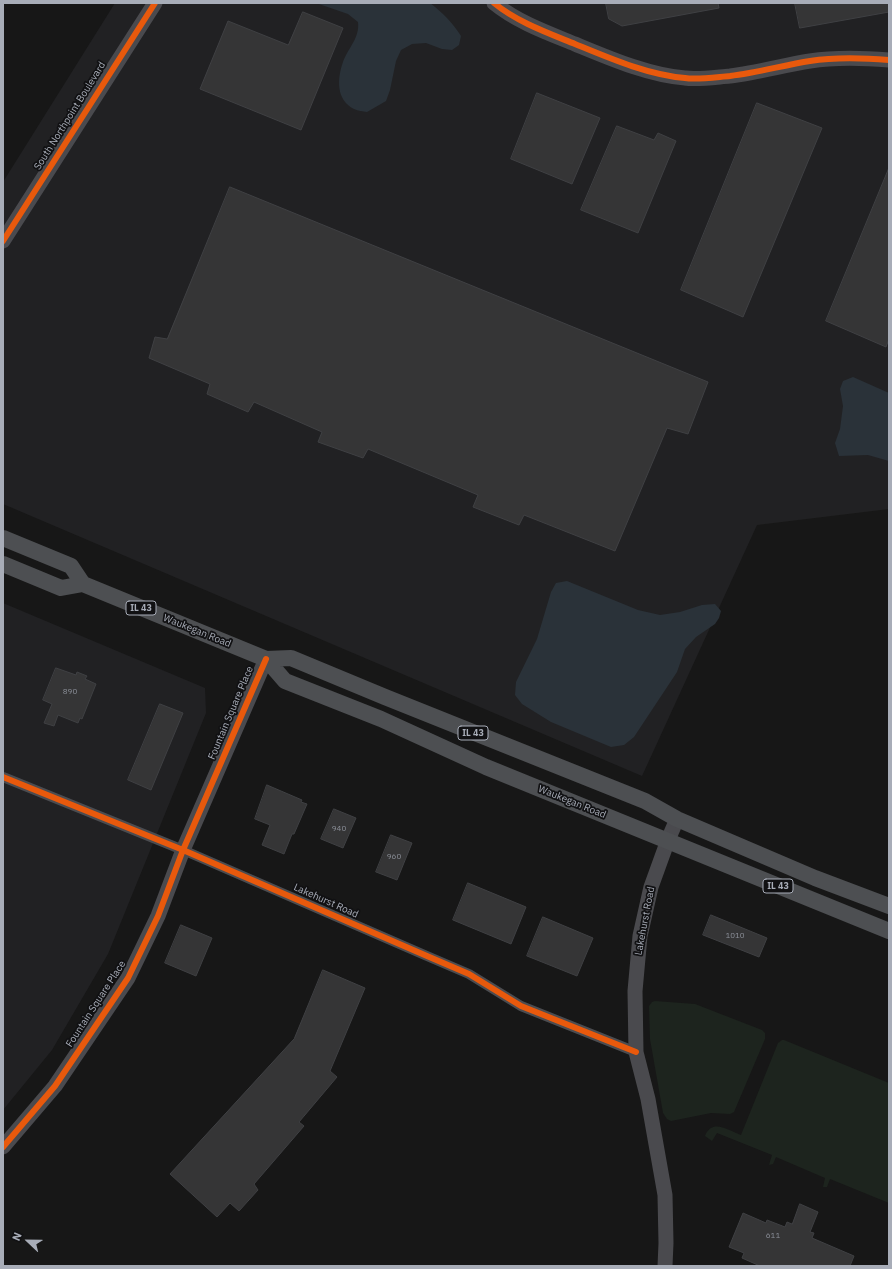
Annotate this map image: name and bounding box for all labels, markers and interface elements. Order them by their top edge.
street label: South Northpoint Boulevard [32,60,108,172]
road number: IL 43 [126,601,156,615]
street label: Waukegan Road [161,612,233,650]
street label: Fountain Square Place [206,664,256,762]
house number: 890 [63,687,77,697]
road number: IL 43 [458,726,488,740]
street label: Waukegan Road [536,783,608,821]
house number: 940 [332,824,346,834]
house number: 960 [387,852,401,862]
road number: IL 43 [763,879,793,893]
street label: Lakehurst Road [292,881,360,921]
street label: Lakehurst Road [632,886,658,956]
house number: 1010 [725,931,745,941]
street label: Fountain Square Place [64,959,128,1049]
north arrow [8,1221,48,1261]
text: N [9,1230,25,1243]
house number: 611 [766,1231,780,1241]

